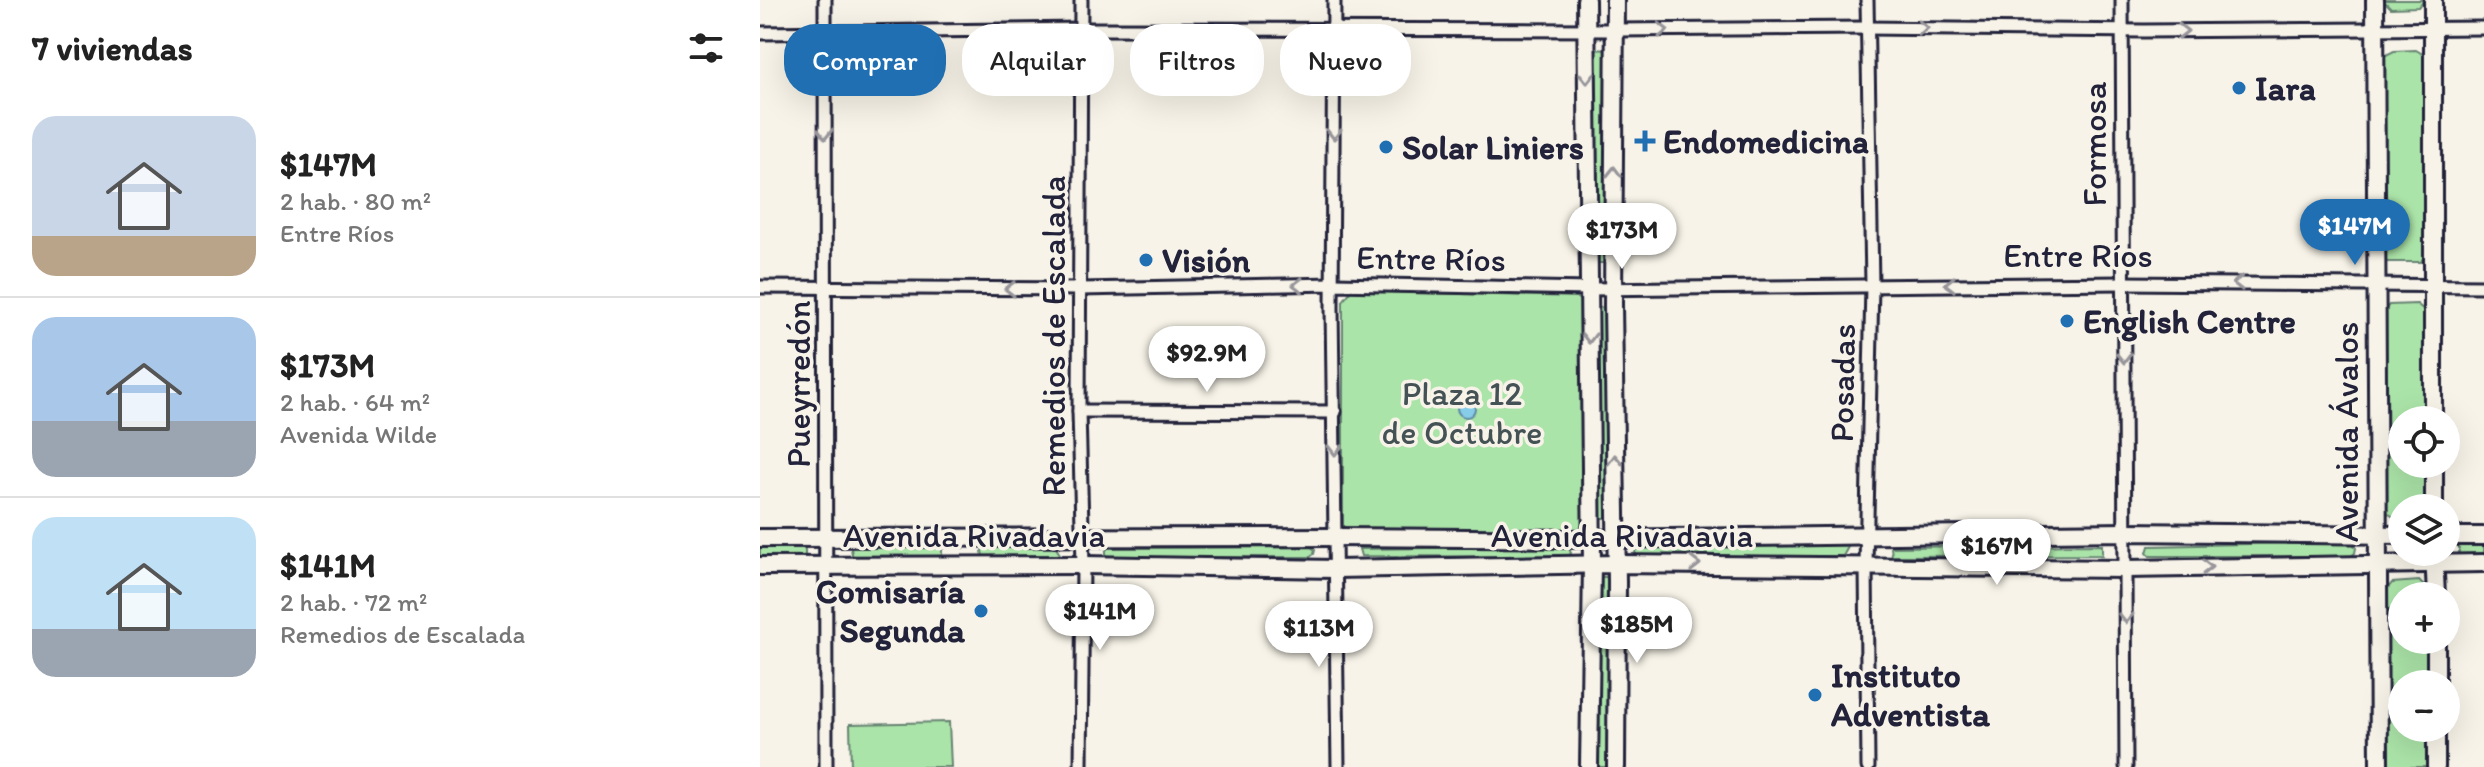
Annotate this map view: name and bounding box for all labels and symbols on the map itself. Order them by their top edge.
one-way arrow [1917,20,1930,37]
one-way arrow [1657,21,1670,38]
one-way arrow [2177,22,2190,40]
place label: Iara [2255,68,2316,109]
one-way arrow [1578,72,1596,85]
marker: Iara [2230,79,2248,97]
street label: Formosa [2074,81,2115,206]
place label: Endomedicina [1663,121,1869,162]
place label: Solar Liniers [1402,127,1584,168]
one-way arrow [816,128,834,141]
one-way arrow [1325,128,1343,141]
marker: Endomedicina [1634,130,1656,152]
marker: Solar Liniers [1377,138,1395,156]
one-way arrow [1605,165,1623,178]
street label: Remedios de Escalada [1033,176,1074,496]
pin: $147M [2299,199,2411,267]
pin: $173M [1566,203,1678,271]
street label: Entre Ríos [2003,235,2153,276]
street label: Entre Ríos [1356,237,1506,280]
place label: Visión [1162,240,1251,281]
marker: Visión [1137,251,1155,269]
one-way arrow [1943,275,1956,293]
one-way arrow [2231,275,2244,292]
one-way arrow [1291,276,1304,294]
one-way arrow [1003,280,1016,297]
street label: Pueyrredón [778,300,819,468]
place label: English Centre [2083,301,2296,342]
marker: English Centre [2058,312,2076,330]
street label: Avenida Ávalos [2326,322,2367,542]
street label: Posadas [1821,323,1864,443]
pin: $92.9M [1142,326,1272,394]
one-way arrow [1580,332,1598,345]
one-way arrow [2115,352,2133,365]
park label: Plaza 12 de Octubre [1382,373,1542,453]
one-way arrow [1326,444,1344,457]
one-way arrow [1607,453,1624,466]
street label: Avenida Rivadavia [843,515,1105,556]
street label: Avenida Rivadavia [1491,515,1753,556]
pin: $167M [1941,519,2053,587]
one-way arrow [1689,555,1702,573]
one-way arrow [2201,559,2214,576]
place label: Comisaría Segunda [816,571,965,651]
pin: $141M [1044,584,1156,652]
pin: $185M [1581,597,1693,665]
pin: $113M [1263,601,1375,669]
marker: Comisaría Segunda [972,602,990,620]
one-way arrow [2117,612,2135,625]
place label: Instituto Adventista [1831,655,1990,735]
marker: Instituto Adventista [1806,686,1824,704]

